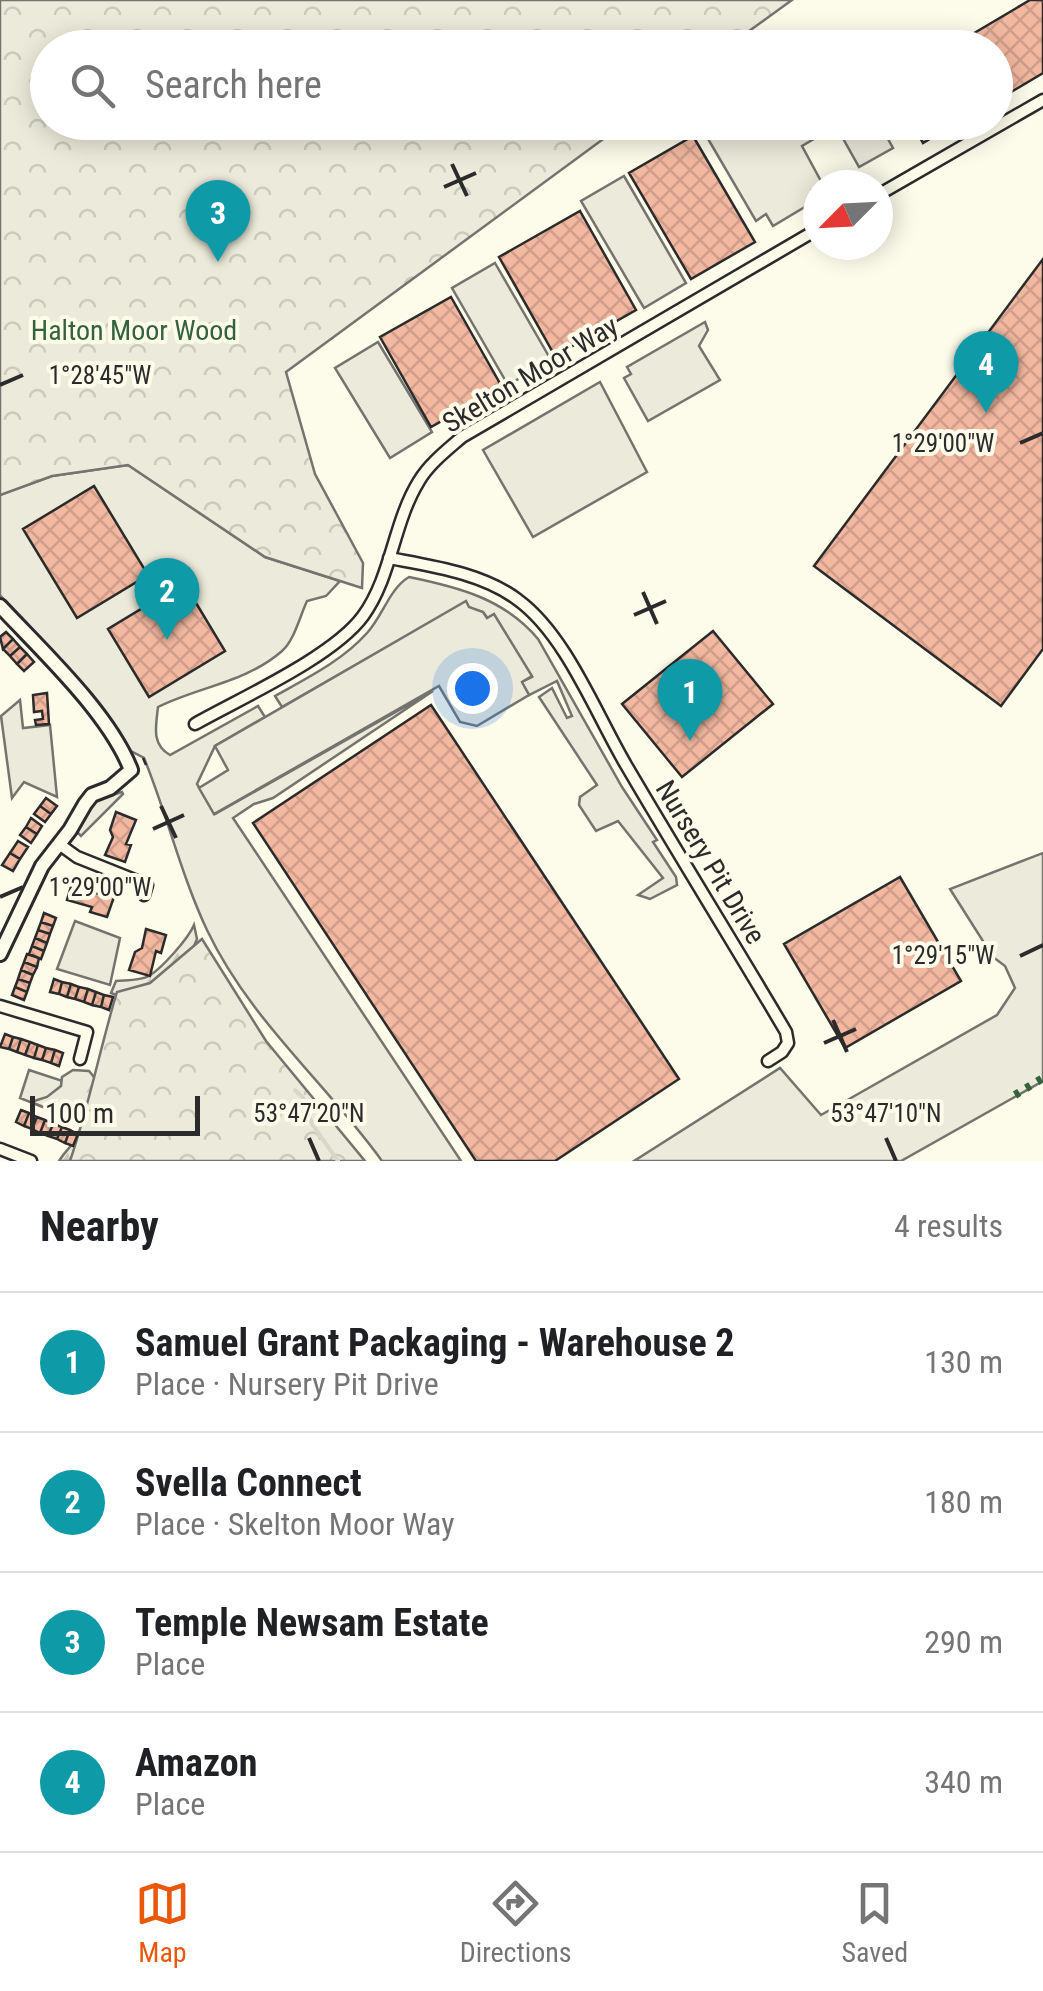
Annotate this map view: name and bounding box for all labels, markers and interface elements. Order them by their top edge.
search box [30,30,1013,140]
icon: search [65,58,120,113]
text: Search here [145,63,322,107]
north arrow [803,170,893,260]
pin: 3 [186,180,250,262]
street label: Skelton Moor Way [437,309,624,440]
park label: Halton Moor Wood [31,314,237,347]
pin: 4 [954,330,1018,413]
text: 1°28'45"W [49,361,151,390]
text: 1°29'00"W [892,429,994,458]
pin: 2 [134,558,200,640]
pin: 1 [658,658,722,741]
your location [447,663,498,714]
street label: Nursery Pit Drive [649,775,772,950]
text: 1°29'00"W [49,873,151,902]
text: 1°29'15"W [892,941,994,970]
scale bar [30,1091,200,1136]
text: 100 m [45,1097,114,1130]
text: 53°47'20"N [253,1099,365,1128]
text: 53°47'10"N [830,1099,942,1128]
text: Nearby [40,1202,159,1251]
text: 4 results [894,1207,1003,1245]
text: Samuel Grant Packaging - Warehouse 2 [135,1321,735,1365]
text: 1 [64,1343,81,1381]
text: 130 m [924,1343,1003,1381]
text: Place · Nursery Pit Drive [135,1365,439,1403]
text: Svella Connect [135,1461,362,1505]
text: 2 [64,1483,81,1521]
text: 180 m [924,1483,1003,1521]
text: Place · Skelton Moor Way [135,1505,454,1543]
text: Temple Newsam Estate [135,1601,489,1645]
text: 3 [64,1623,81,1661]
text: 290 m [924,1623,1003,1661]
text: Place [135,1645,205,1683]
text: Amazon [135,1741,257,1785]
text: 4 [64,1763,81,1801]
text: 340 m [924,1763,1003,1801]
text: Place [135,1785,205,1823]
tab: Map [135,1876,190,1969]
tab: Directions [460,1876,572,1969]
tab: Saved [841,1876,908,1969]

